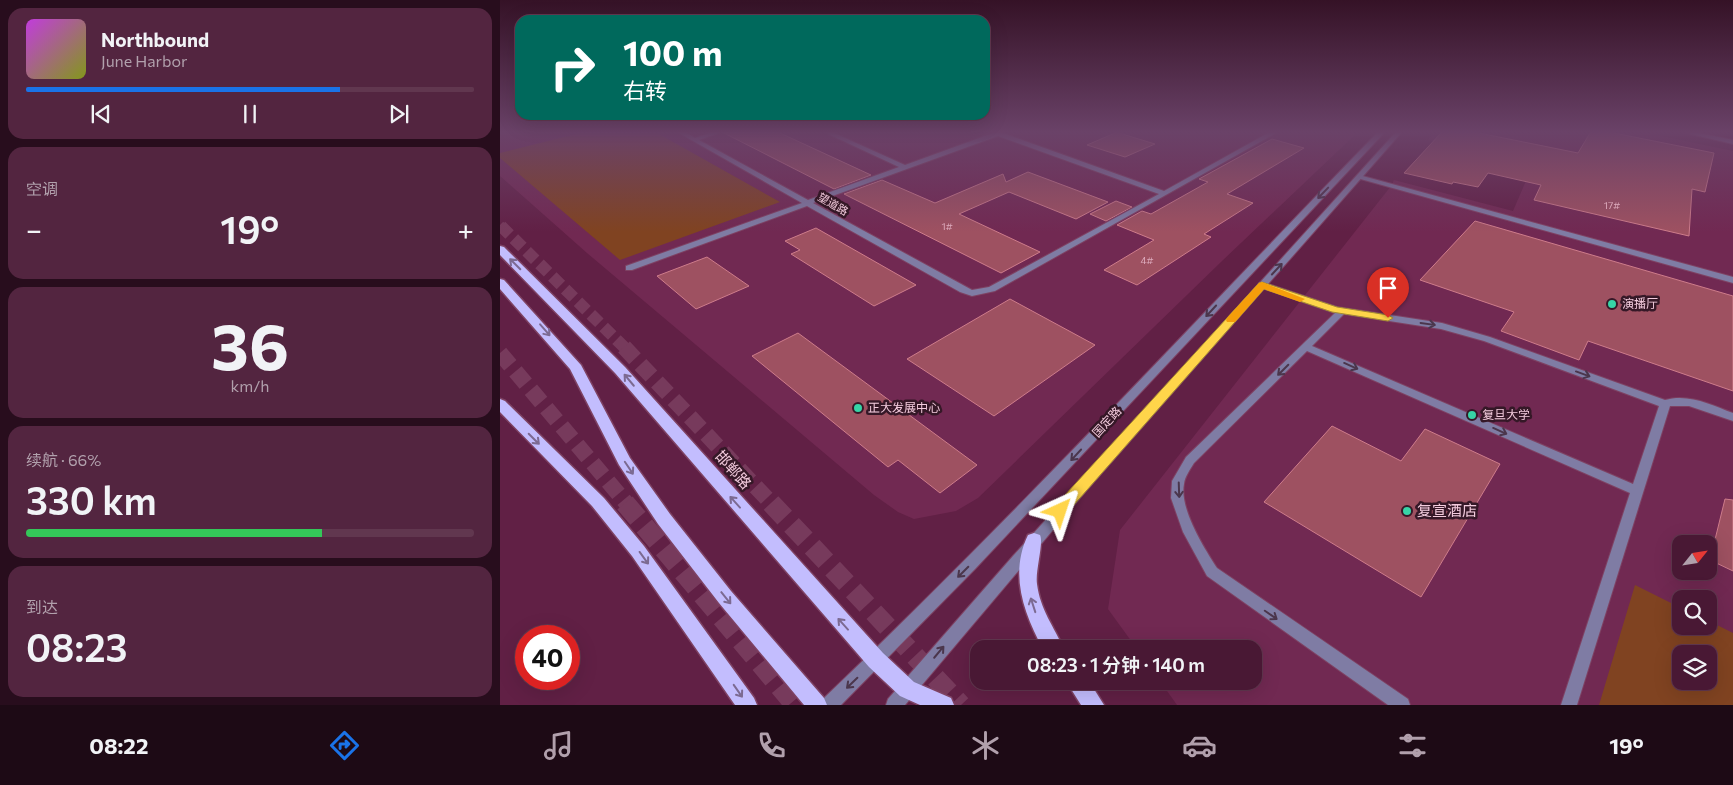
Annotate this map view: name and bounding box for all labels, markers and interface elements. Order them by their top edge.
text: Northbound [101,28,209,51]
text: 100 m [623,30,723,73]
icon: right [540,35,605,100]
text: June Harbor [101,51,187,70]
text: 右转 [623,77,667,104]
icon: previous [87,100,115,128]
icon: pause [236,100,264,128]
icon: next [385,100,413,128]
text: 空调 [26,179,58,198]
one-way arrow [1317,187,1329,200]
street label: 望道路 [816,190,851,217]
house number: 17# [1604,199,1620,211]
text: 19° [220,205,279,252]
text: − [26,212,42,246]
text: + [458,212,474,246]
house number: 1# [941,220,953,232]
house number: 4# [1141,254,1154,266]
one-way arrow [509,258,521,270]
one-way arrow [1271,263,1283,275]
pin [1367,267,1409,318]
icon: arrive [1374,274,1402,302]
place label: 演播厅 [1622,296,1658,310]
marker: 演播厅 [1606,298,1618,310]
text: 36 [211,304,289,383]
one-way arrow [1205,304,1217,317]
one-way arrow [1420,319,1436,329]
one-way arrow [539,324,551,337]
one-way arrow [1343,362,1358,372]
one-way arrow [1276,364,1289,376]
one-way arrow [1575,370,1590,379]
one-way arrow [623,373,634,386]
text: km/h [231,376,269,395]
place label: 正大发展中心 [868,400,940,414]
marker: 正大发展中心 [852,402,864,414]
street label: 国定路 [1089,403,1124,439]
place label: 复旦大学 [1482,407,1530,421]
marker: 复旦大学 [1466,409,1478,421]
one-way arrow [1492,427,1507,437]
one-way arrow [528,433,540,445]
street label: 邯郸路 [712,447,755,492]
one-way arrow [1070,449,1082,462]
text: 续航 · 66% [26,450,101,469]
one-way arrow [624,461,634,475]
text: 330 km [26,476,157,523]
one-way arrow [1174,482,1184,498]
position arrow [1033,484,1085,536]
one-way arrow [729,496,741,509]
place label: 复宣酒店 [1417,501,1477,519]
marker: 复宣酒店 [1401,505,1413,517]
north arrow [1672,535,1718,580]
map controls [1672,535,1717,690]
one-way arrow [638,551,649,564]
one-way arrow [957,566,969,578]
button: search [1672,590,1717,635]
one-way arrow [721,592,732,605]
text: 到达 [26,597,58,616]
one-way arrow [1028,598,1037,613]
one-way arrow [1264,610,1278,620]
one-way arrow [837,617,849,630]
text: 08:23 [26,623,128,670]
speed limit sign: 40 [515,625,580,690]
one-way arrow [933,645,945,658]
button: layers [1672,645,1717,690]
text: 08:23 · 1 分钟 · 140 m [1027,653,1205,676]
one-way arrow [846,677,858,689]
one-way arrow [733,684,743,698]
icon: directions [327,728,362,763]
icon: music [541,728,576,763]
icon: phone [754,728,789,763]
icon: climate [968,728,1003,763]
icon: car [1182,728,1217,763]
icon: filters [1395,728,1430,763]
text: 08:22 [89,732,148,759]
text: 19° [1609,732,1644,759]

